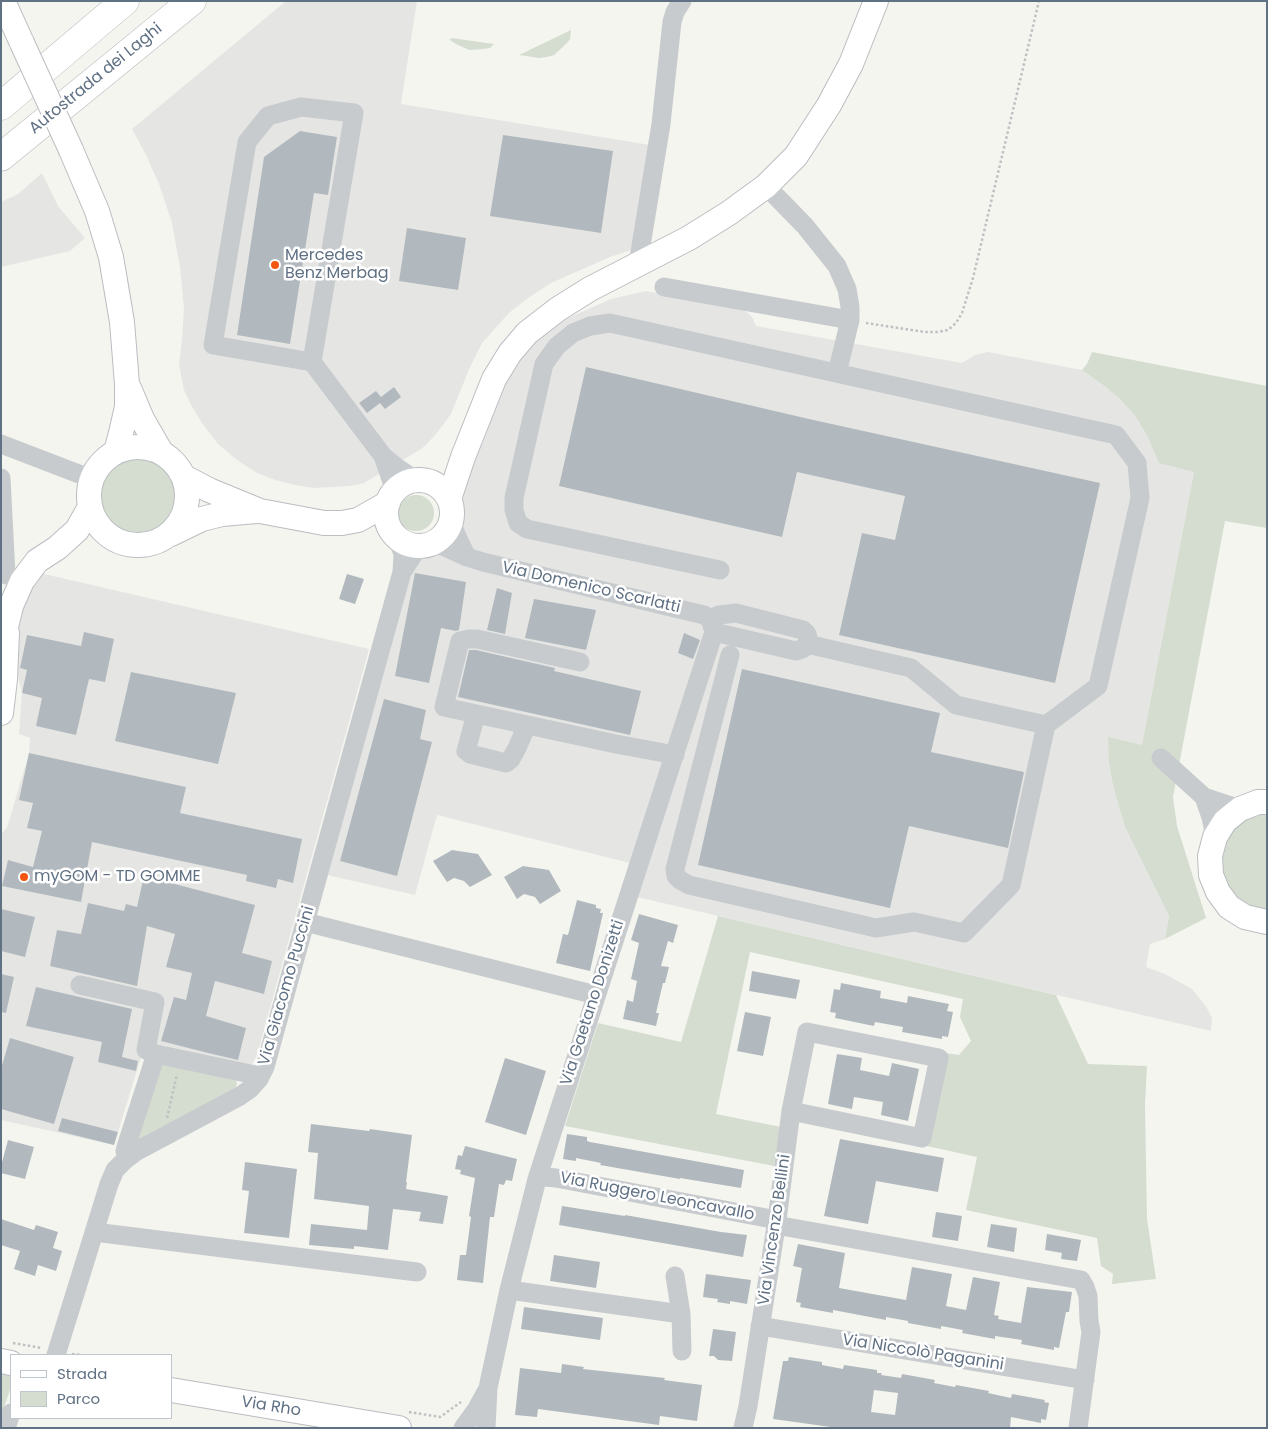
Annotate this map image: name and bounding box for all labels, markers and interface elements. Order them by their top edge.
street label: Autostrada dei Laghi [26,19,166,139]
place label: Mercedes Benz Merbag [285,246,389,284]
marker: Mercedes Benz Merbag [269,259,281,271]
street label: Via Domenico Scarlatti [500,558,682,618]
place label: myGOM - TD GOMME [34,867,201,887]
marker: myGOM - TD GOMME [18,871,30,883]
street label: Via Giacomo Puccini [255,904,319,1068]
street label: Via Gaetano Donizetti [557,918,629,1088]
street label: Via Vincenzo Bellini [755,1153,795,1307]
street label: Via Ruggero Leoncavallo [558,1169,756,1225]
street label: Via Niccolò Paganini [841,1331,1005,1375]
legend [10,1354,172,1419]
text: Strada [57,1363,107,1384]
text: Parco [57,1388,100,1409]
street label: Via Rho [240,1393,302,1421]

